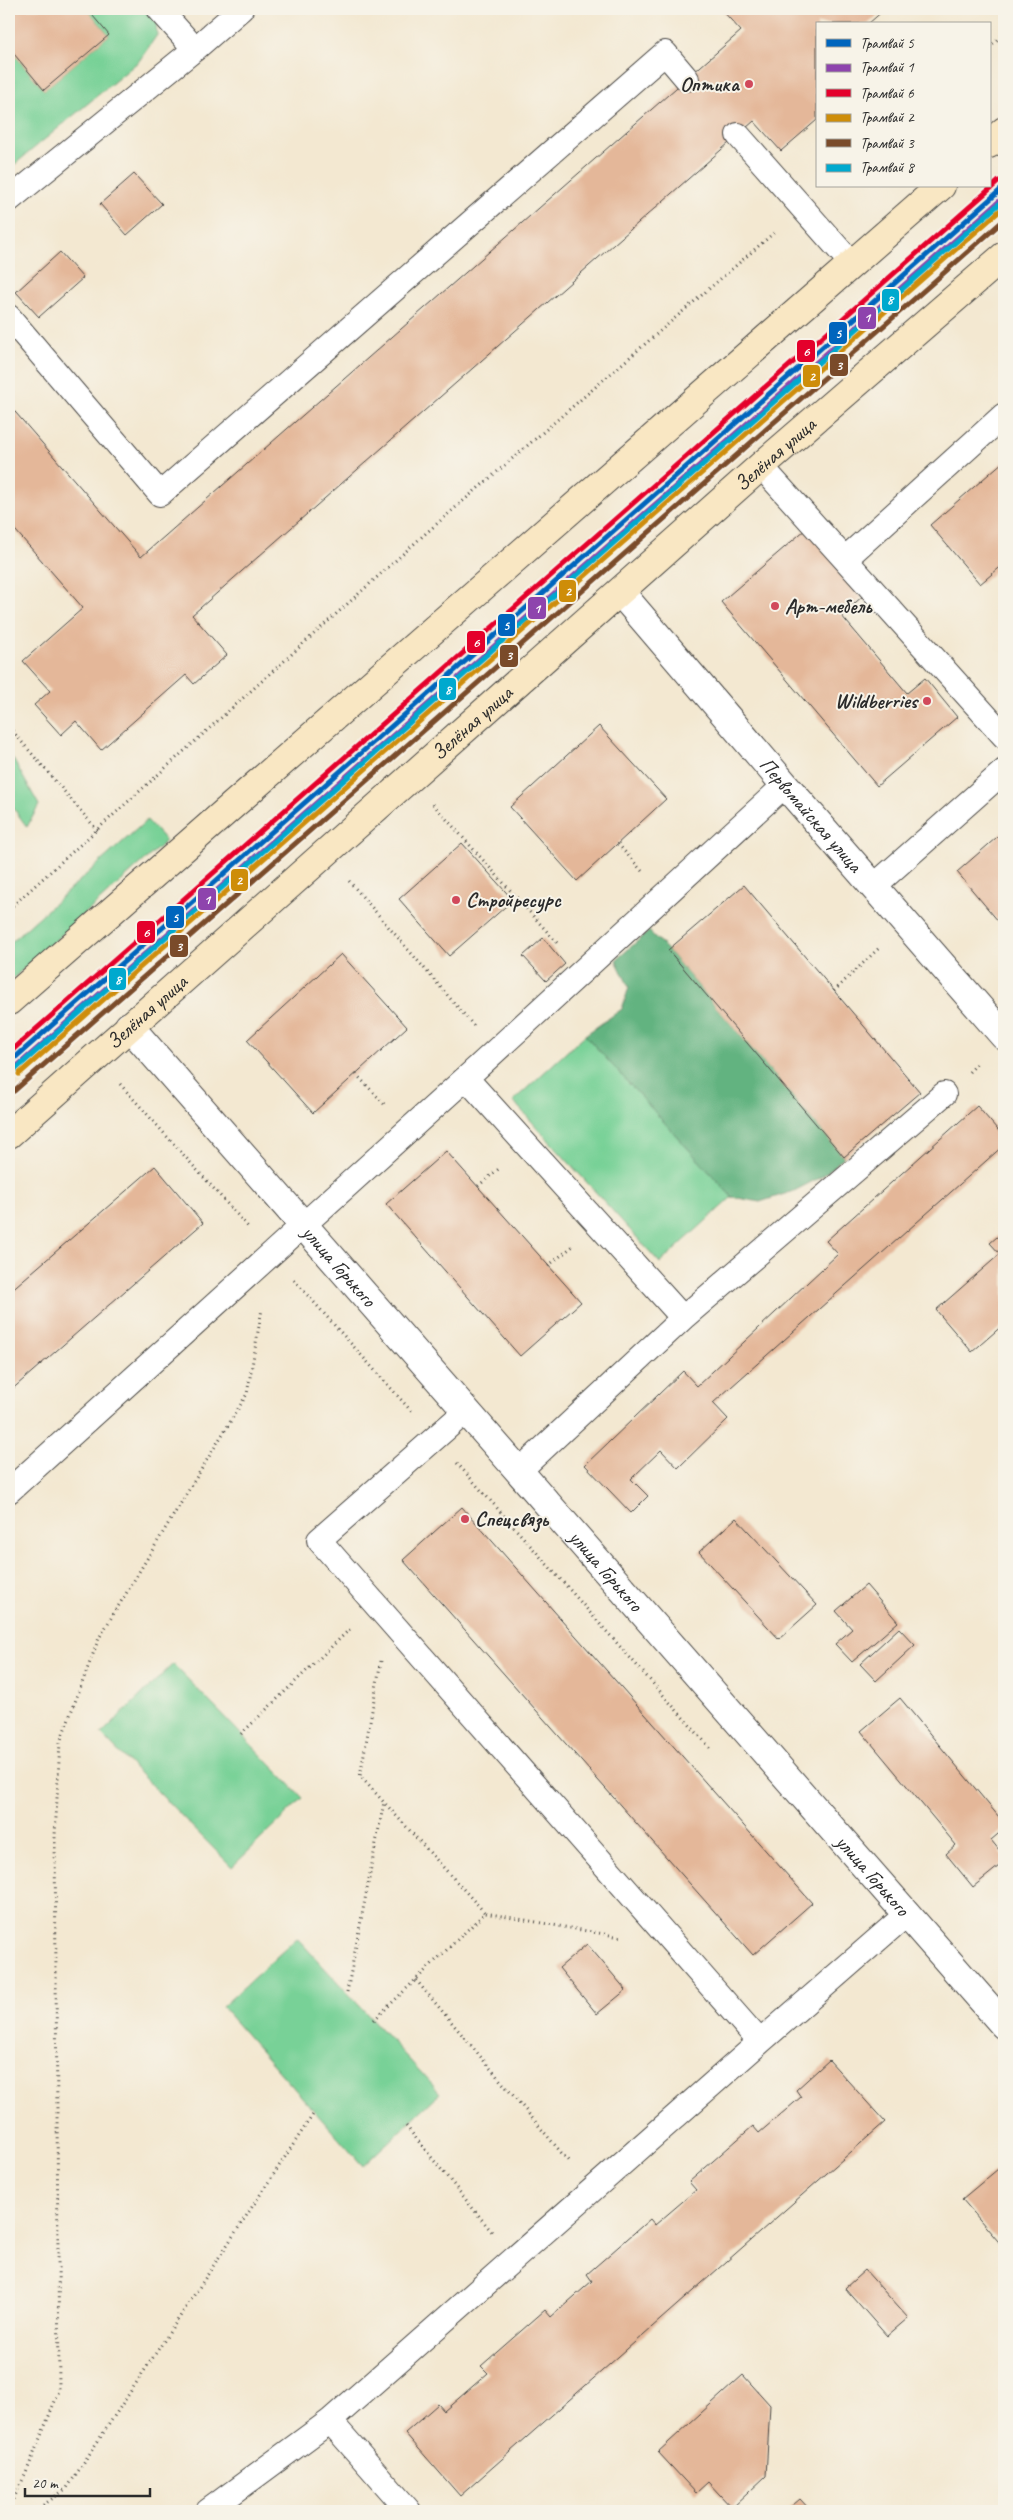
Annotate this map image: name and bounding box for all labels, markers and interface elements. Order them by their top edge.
legend [816,22,990,188]
text: Трамвай 5 [860,34,915,53]
text: Трамвай 1 [860,58,915,77]
place label: Оптика [680,71,741,97]
marker: Оптика [743,78,755,90]
text: Трамвай 6 [860,84,915,103]
text: Трамвай 2 [860,108,915,127]
text: Трамвай 3 [860,134,915,153]
text: Трамвай 8 [860,158,915,177]
line badge: 8 [881,288,900,312]
text: 8 [887,291,895,308]
line badge: 1 [857,306,877,330]
text: 1 [864,309,872,326]
line badge: 5 [828,321,848,345]
text: 5 [835,325,843,342]
line badge: 6 [796,339,816,363]
text: 6 [803,343,811,360]
line badge: 3 [829,353,849,377]
text: 3 [836,357,844,374]
line badge: 2 [802,364,821,388]
text: 2 [809,368,817,385]
street label: Зелёная улица [729,411,822,497]
line badge: 2 [558,579,577,603]
text: 2 [565,583,573,600]
place label: Арт-мебель [785,593,873,619]
line badge: 1 [527,596,547,620]
text: 1 [534,600,542,617]
marker: Арт-мебель [769,600,781,612]
line badge: 5 [497,613,516,637]
text: 5 [503,617,511,634]
line badge: 6 [466,630,486,654]
text: 6 [473,634,481,651]
line badge: 3 [499,644,519,668]
text: 3 [506,647,514,664]
line badge: 8 [438,677,457,701]
street label: Зелёная улица [426,679,519,766]
text: 8 [445,681,453,698]
place label: Wildberries [835,688,920,714]
marker: Wildberries [921,695,933,707]
street label: Первомайская улица [754,752,869,879]
line badge: 2 [230,868,249,892]
text: 2 [236,872,244,889]
line badge: 1 [197,887,217,911]
place label: Стройресурс [466,887,562,914]
text: 1 [204,891,212,908]
marker: Стройресурс [450,894,462,906]
line badge: 5 [165,905,185,929]
text: 5 [172,909,180,926]
line badge: 6 [136,920,156,944]
text: 6 [143,924,151,941]
line badge: 3 [169,934,189,958]
text: 3 [176,938,184,955]
line badge: 8 [108,967,127,991]
street label: Зелёная улица [101,968,194,1055]
text: 8 [115,971,123,988]
street label: улица Горького [295,1218,383,1313]
place label: Спецсвязь [475,1506,550,1533]
marker: Спецсвязь [459,1513,471,1525]
street label: улица Горького [562,1523,650,1618]
street label: улица Горького [829,1828,917,1923]
scale bar [25,2465,150,2497]
text: 20 m [32,2474,59,2493]

